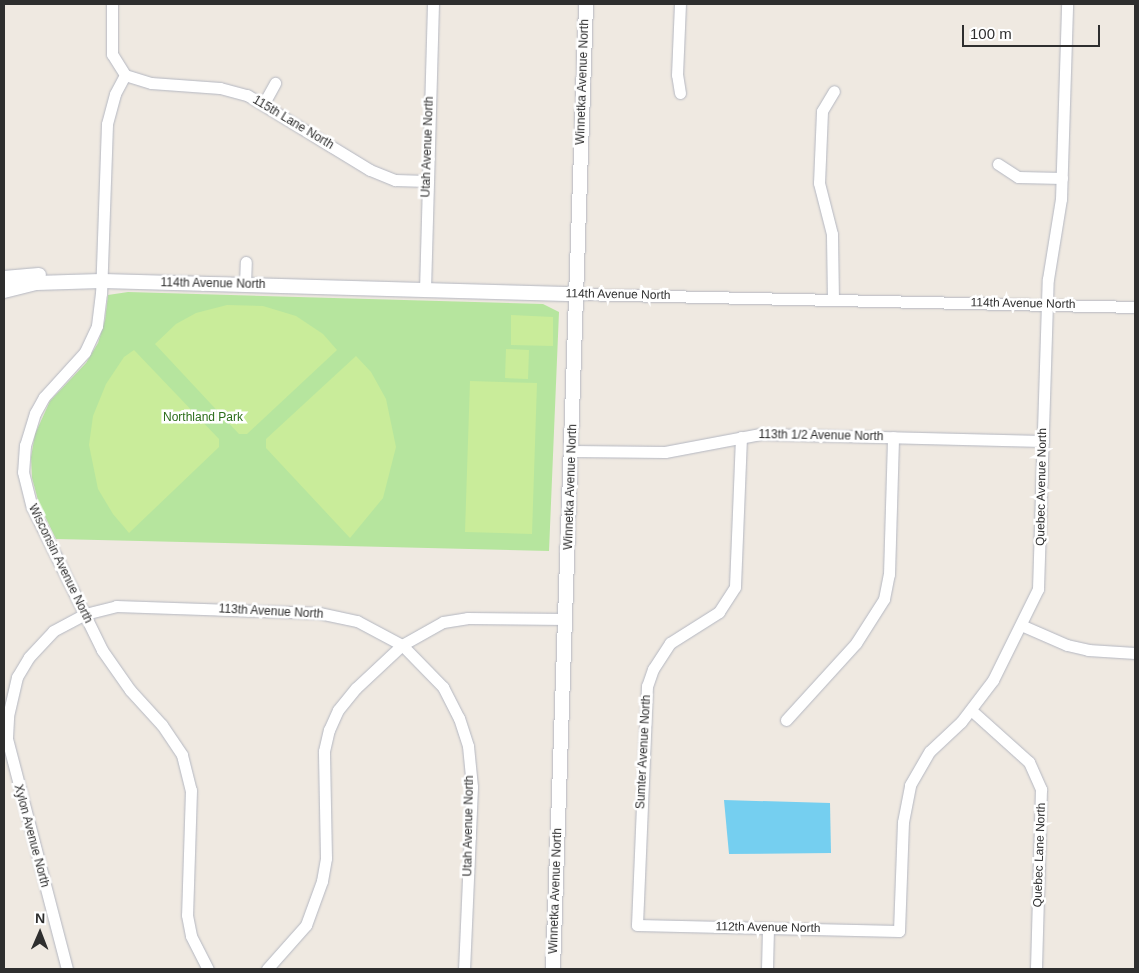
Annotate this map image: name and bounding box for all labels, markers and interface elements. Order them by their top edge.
scale bar [964,15,1102,47]
street label: Winnetka Avenue North [574,19,592,145]
text: 100 m [970,25,1012,42]
street label: 115th Lane North [250,93,336,153]
street label: Utah Avenue North [419,96,437,198]
street label: 114th Avenue North [160,276,266,292]
street label: 114th Avenue North [565,287,671,303]
street label: 114th Avenue North [970,296,1076,312]
park label: Northland Park [163,411,243,425]
street label: Winnetka Avenue North [562,424,580,550]
street label: 113th 1/2 Avenue North [758,428,884,444]
street label: Quebec Avenue North [1034,428,1050,546]
street label: Wisconsin Avenue North [25,502,95,626]
street label: 113th Avenue North [218,602,324,622]
street label: Sumter Avenue North [634,694,654,810]
street label: Utah Avenue North [461,775,477,877]
street label: Xylon Avenue North [10,783,52,889]
street label: Quebec Lane North [1031,802,1049,908]
street label: Winnetka Avenue North [547,828,565,954]
north arrow [15,908,65,958]
text: N [35,910,45,926]
street label: 112th Avenue North [715,920,821,936]

